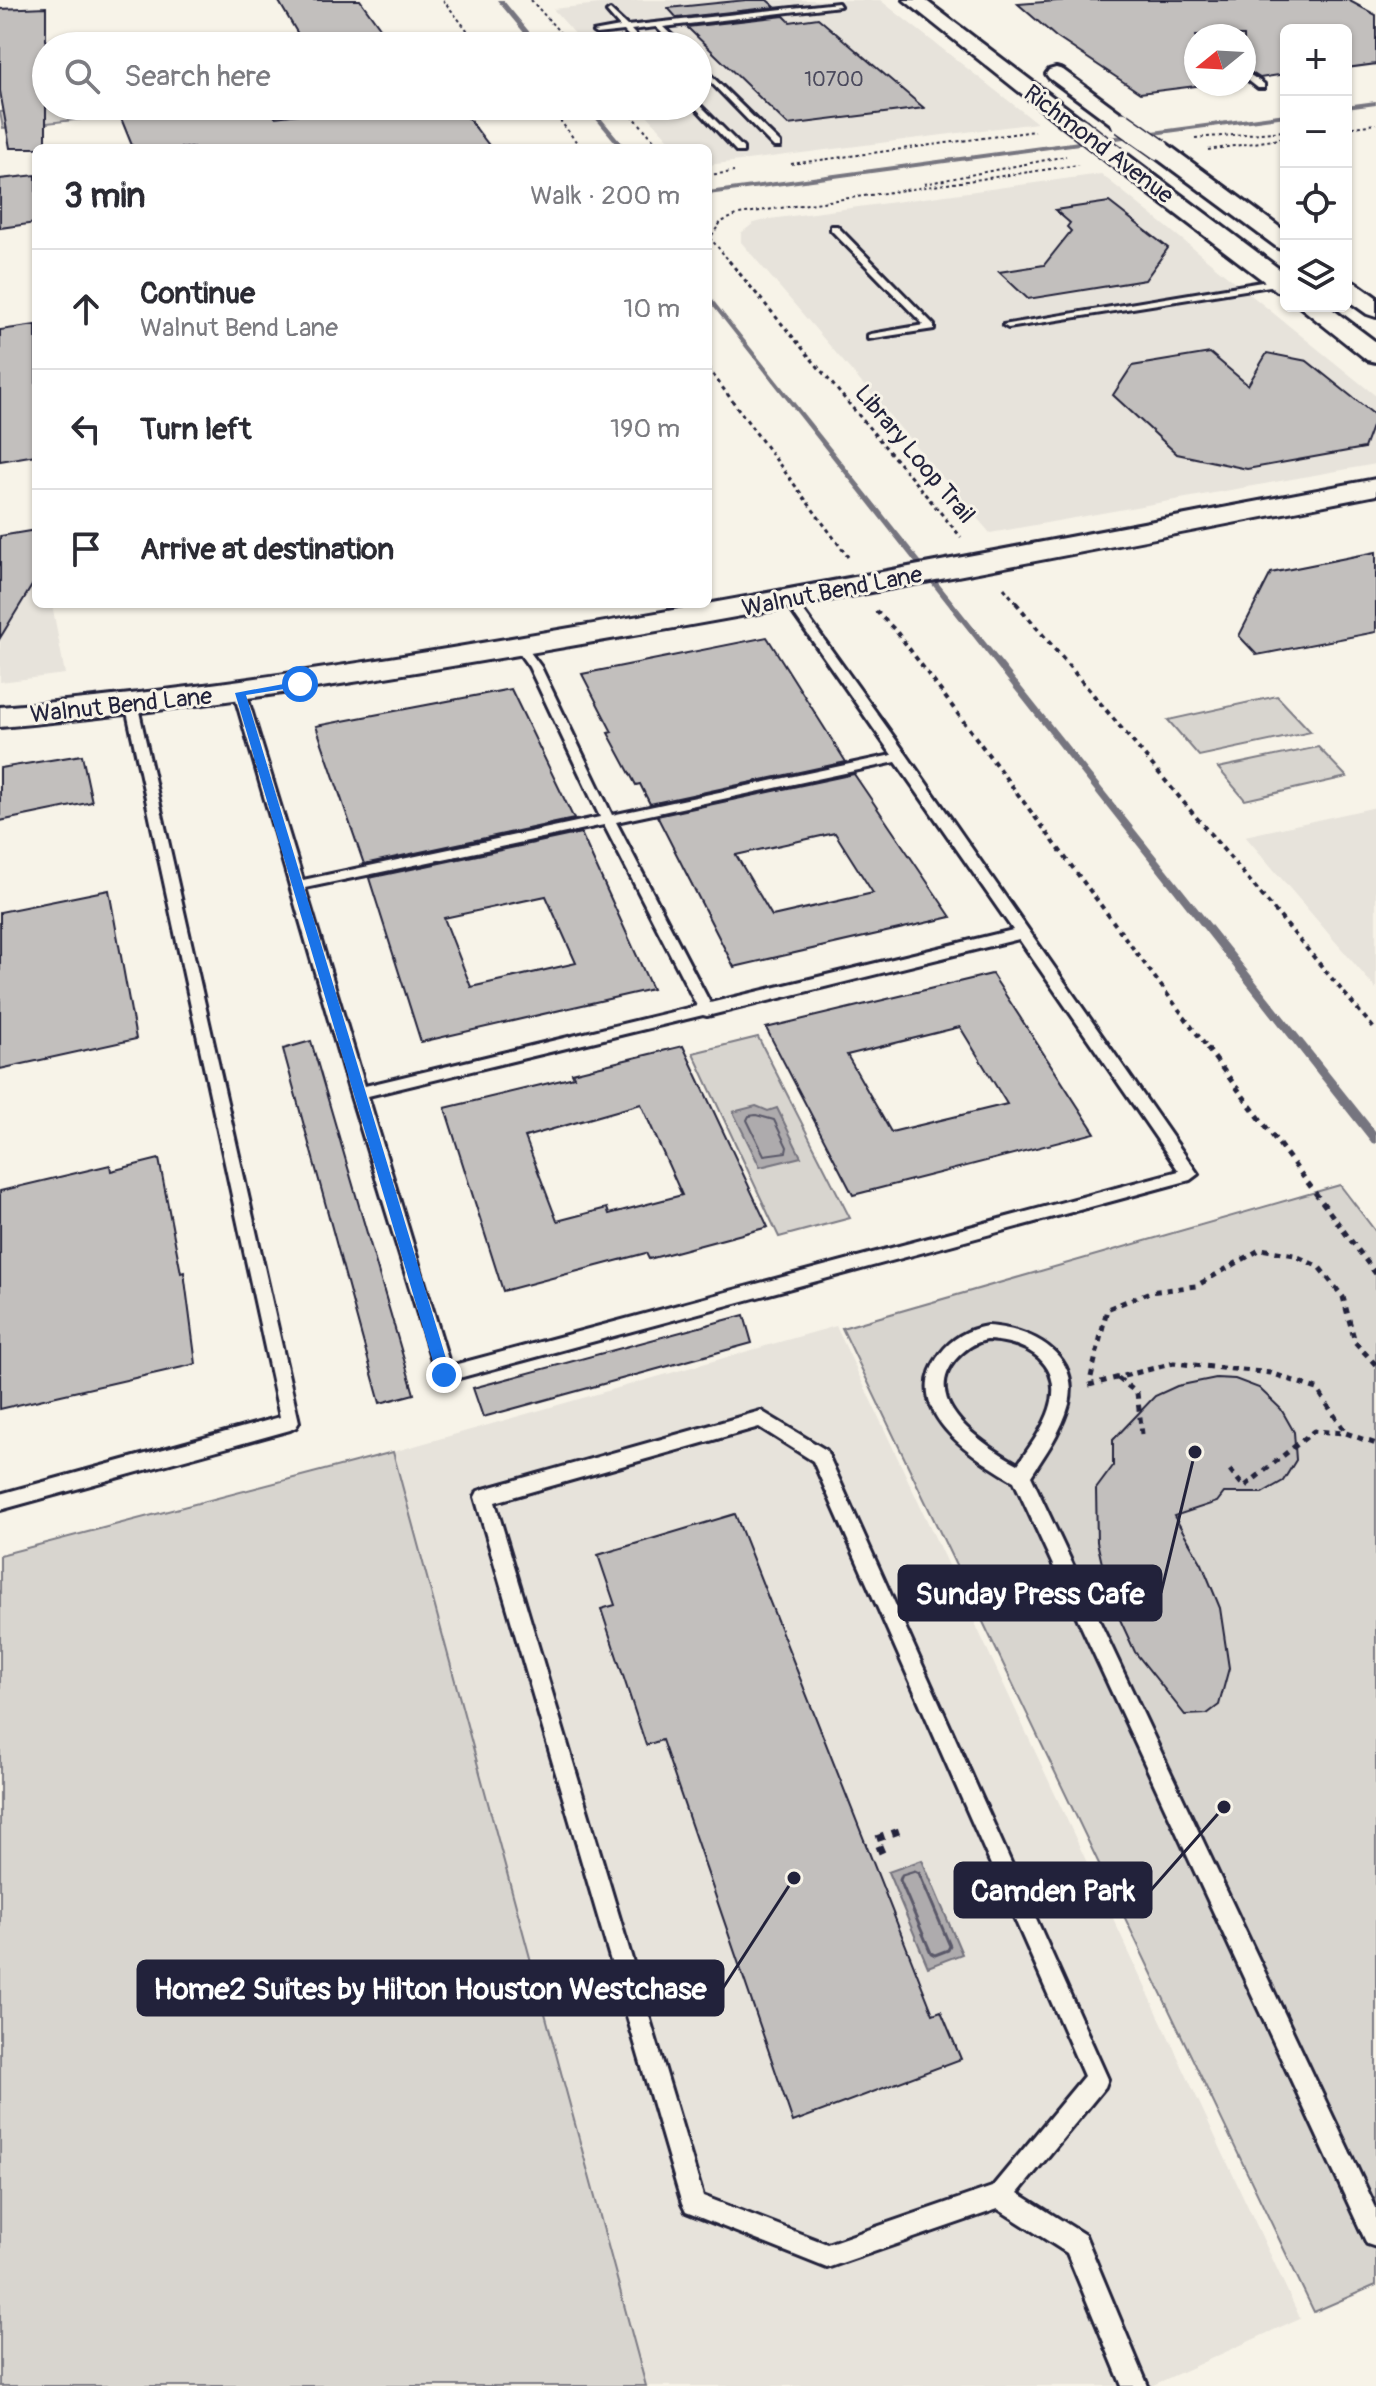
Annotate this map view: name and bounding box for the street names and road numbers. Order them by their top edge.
street label: Richmond Avenue [1018,79,1179,210]
street label: Library Loop Trail [848,379,981,529]
street label: Walnut Bend Lane [740,560,925,623]
street label: Walnut Bend Lane [29,682,214,729]

